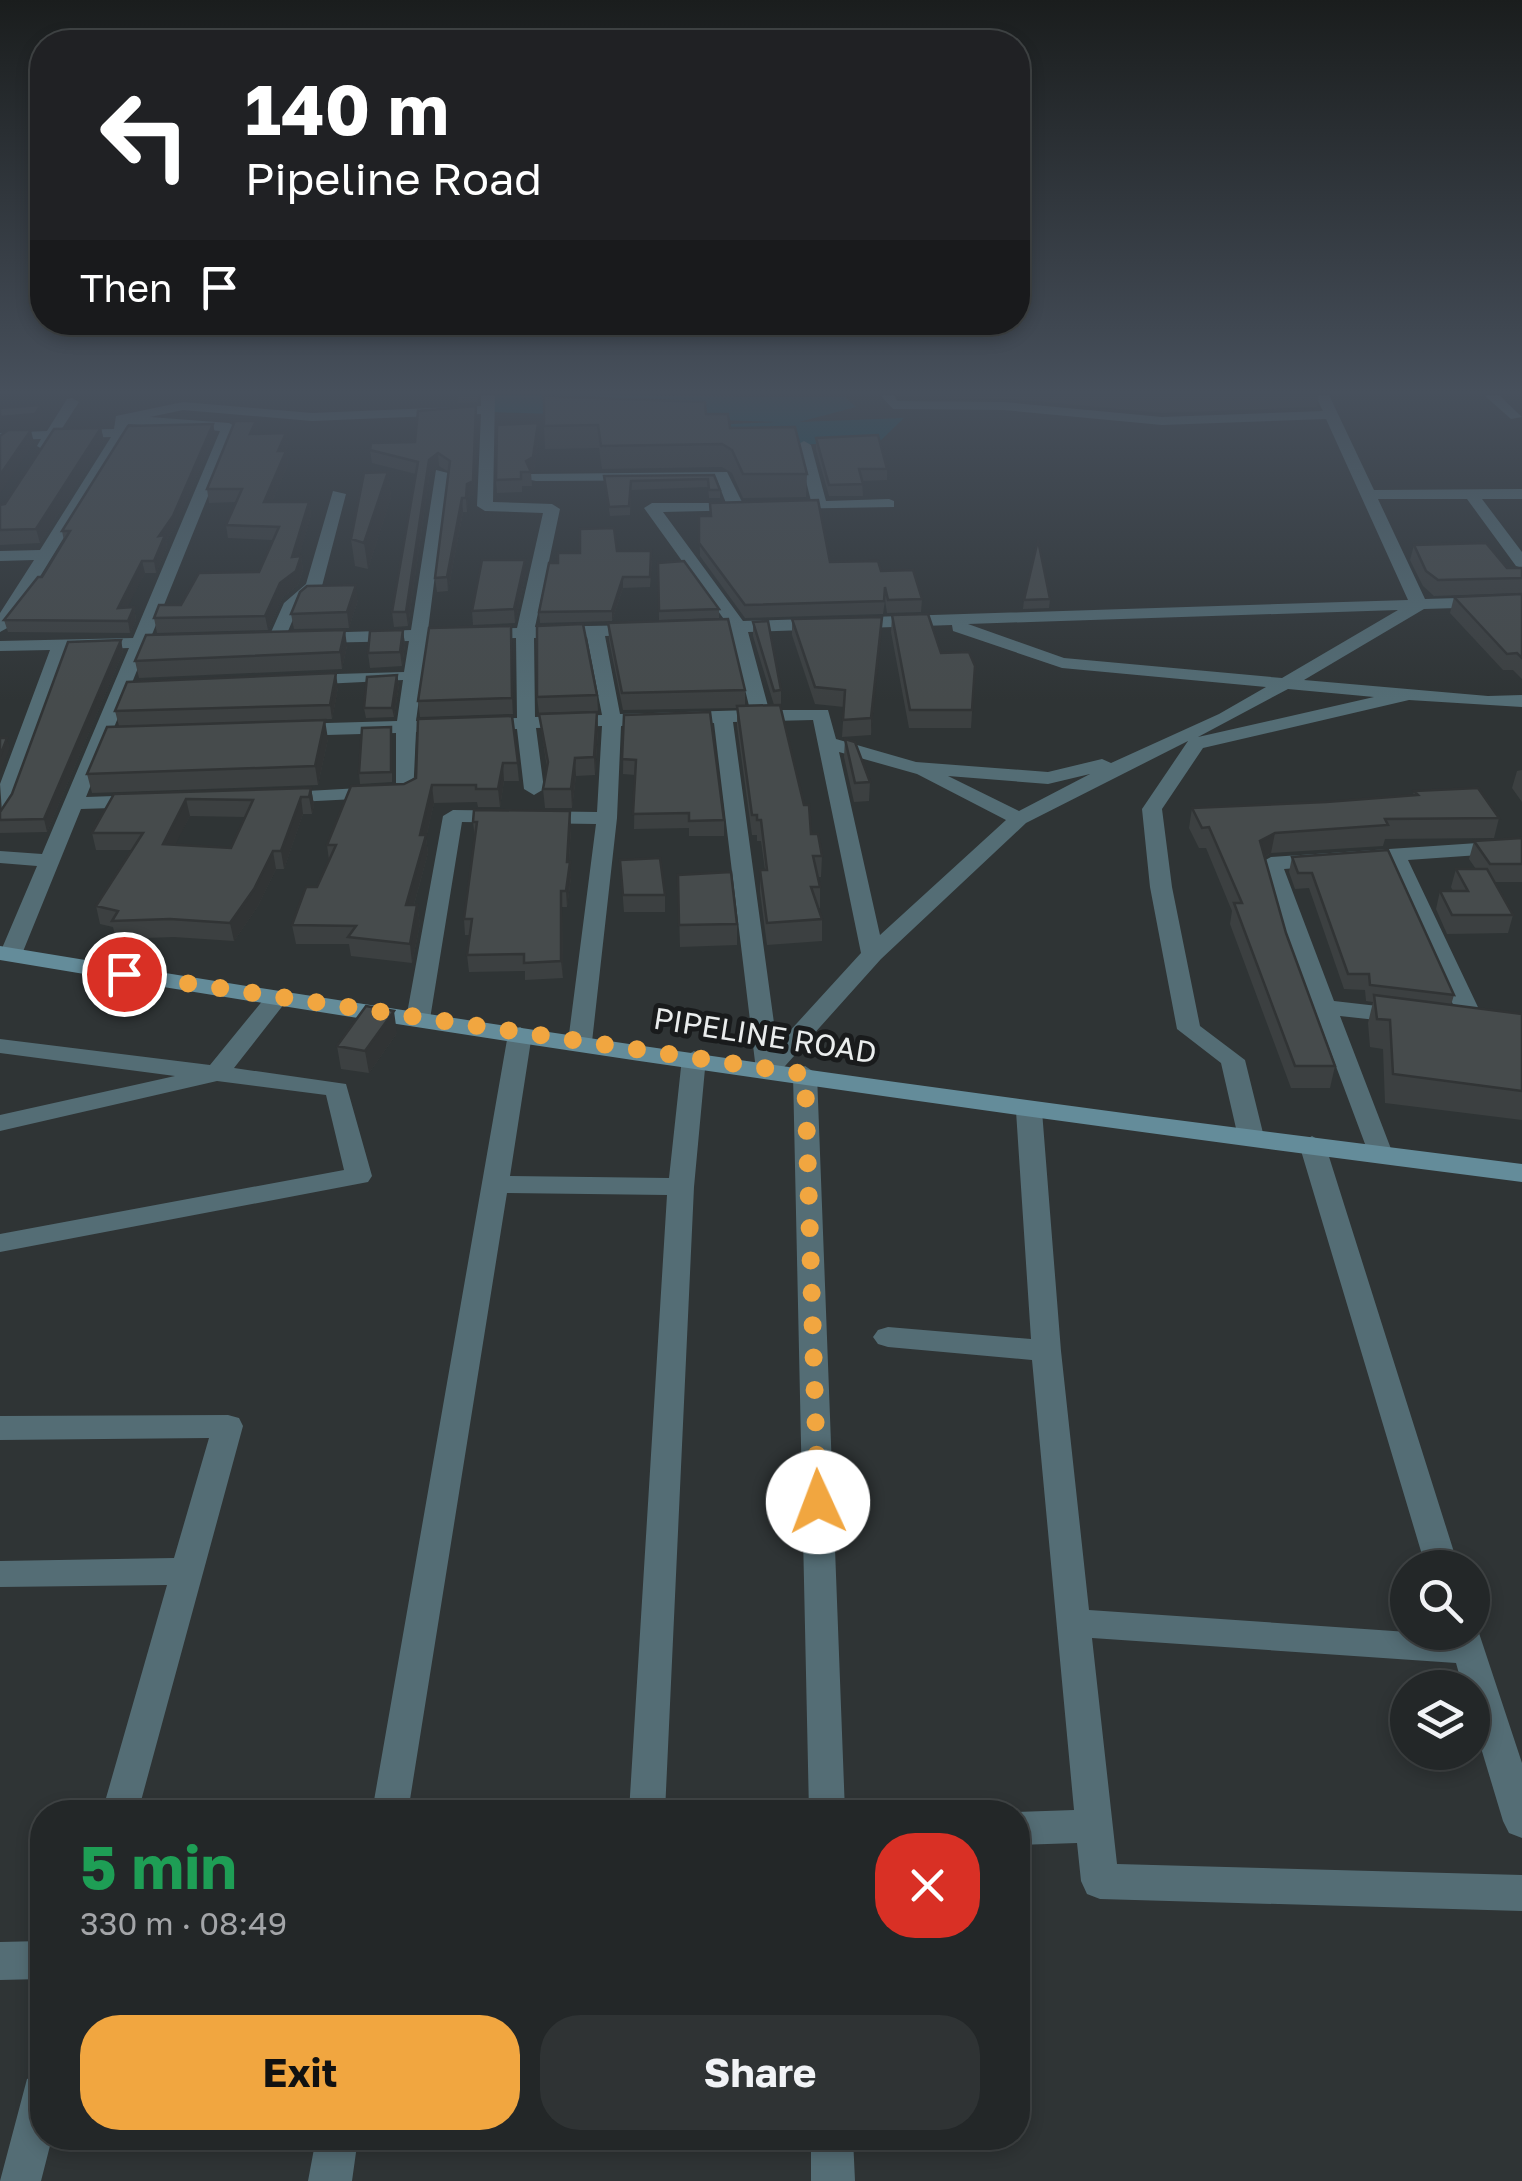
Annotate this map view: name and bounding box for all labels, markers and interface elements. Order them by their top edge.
text: 140 m [245,66,449,150]
icon: left [80,70,210,200]
text: Pipeline Road [245,151,542,205]
icon: arrive [192,260,247,315]
text: Then [80,265,172,310]
pin [82,932,167,1017]
icon: arrive [97,947,152,1002]
street label: PIPELINE ROAD [651,1000,879,1070]
position arrow [766,1450,870,1554]
map controls [1390,1550,1490,1770]
button: search [1390,1550,1490,1650]
button: layers [1390,1670,1490,1770]
text: 5 min [80,1830,237,1902]
button: close [875,1833,980,1938]
text: 330 m · 08:49 [80,1904,287,1942]
button: Exit [80,2015,520,2130]
button: Share [540,2015,980,2130]

